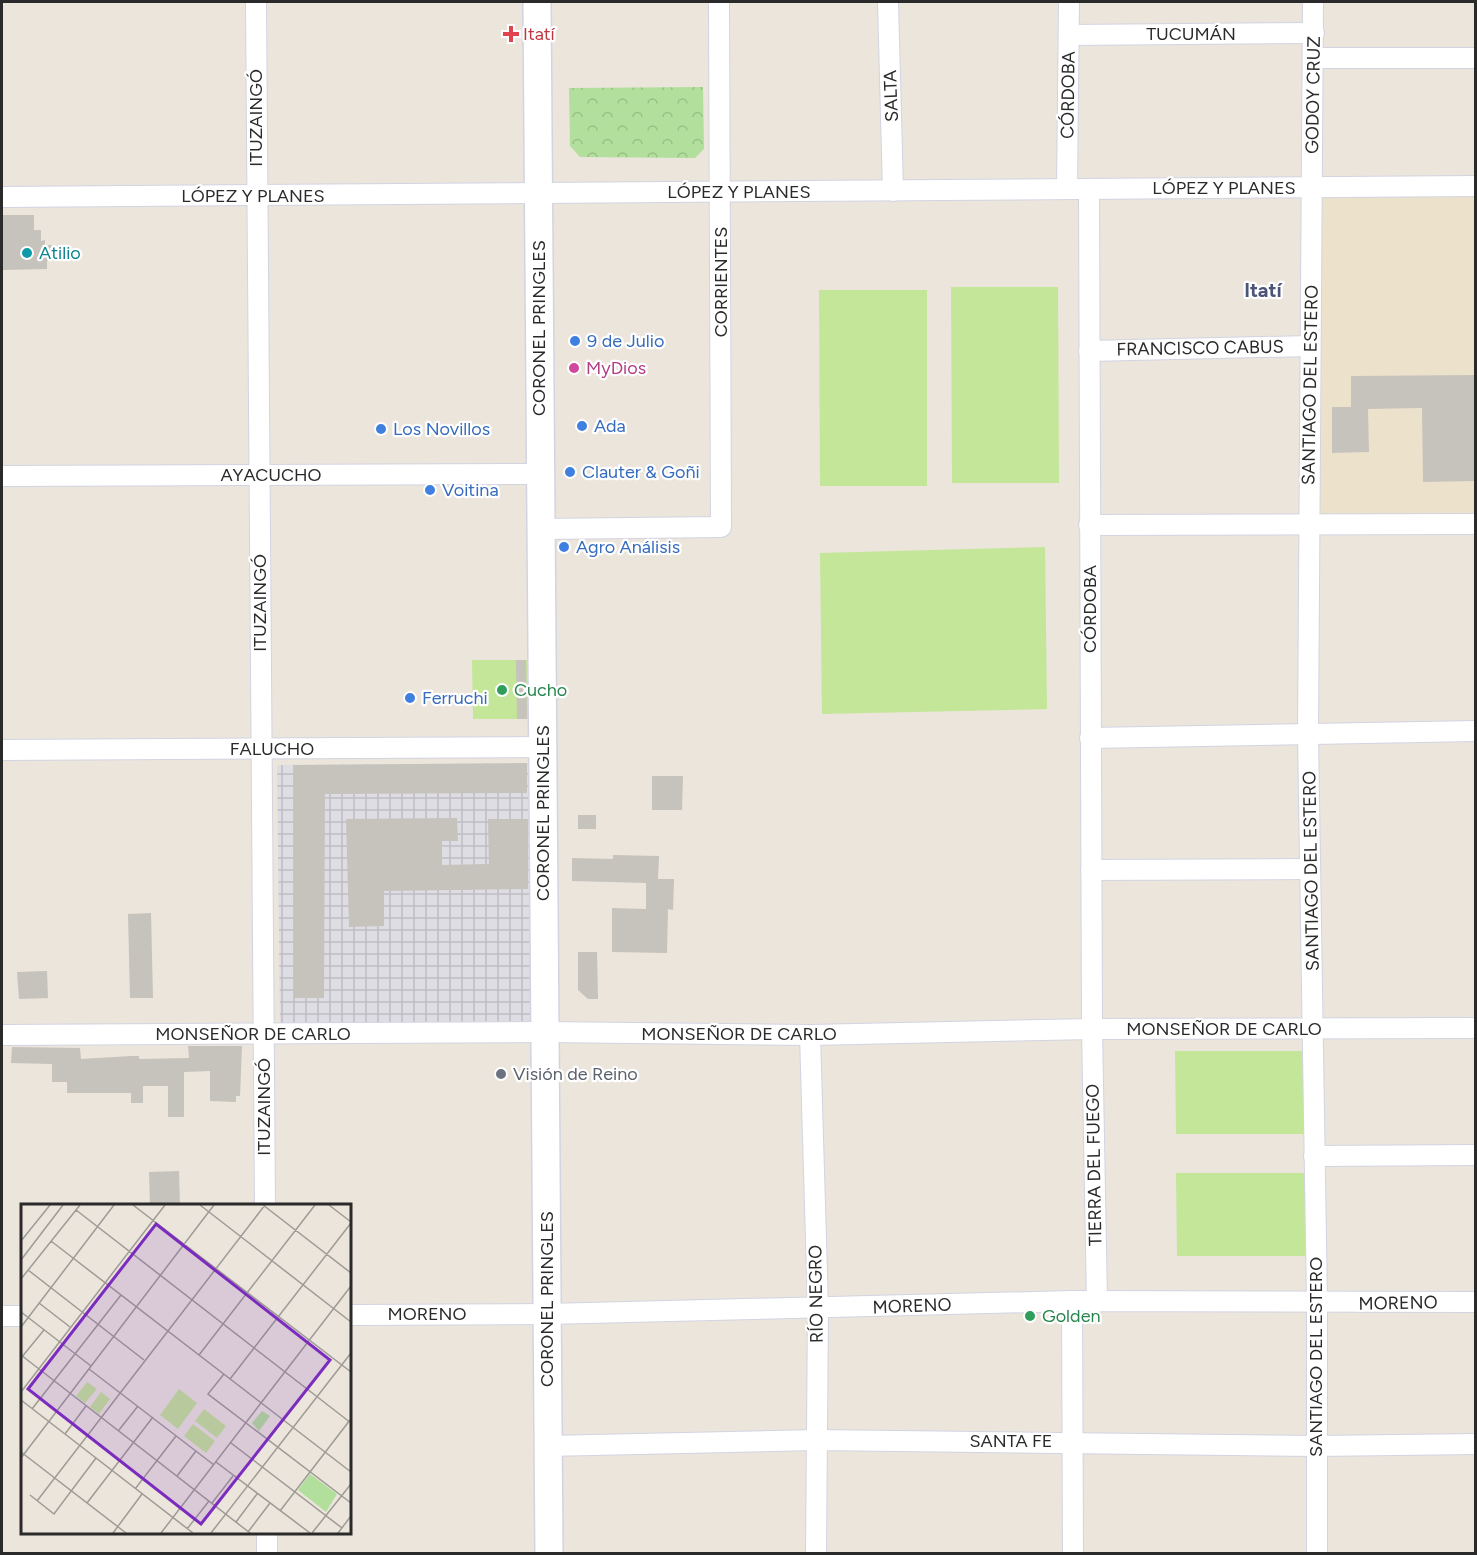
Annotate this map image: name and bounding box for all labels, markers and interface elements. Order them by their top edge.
place label: Itatí [523,23,556,45]
street label: TUCUMÁN [1146,23,1236,45]
marker: Itatí [504,27,518,41]
street label: GODOY CRUZ [1301,36,1325,154]
street label: CÓRDOBA [1056,51,1080,139]
street label: ITUZAINGÓ [245,69,267,167]
street label: SALTA [879,70,903,122]
street label: LÓPEZ Y PLANES [1152,177,1296,199]
street label: LÓPEZ Y PLANES [667,181,811,203]
street label: LÓPEZ Y PLANES [181,185,325,207]
street label: CORRIENTES [710,227,732,337]
street label: CORONEL PRINGLES [528,240,550,416]
place label: Atilio [39,242,81,264]
marker: Atilio [20,246,34,260]
district label: Itatí [1244,278,1284,302]
street label: SANTIAGO DEL ESTERO [1297,285,1323,485]
place label: 9 de Julio [587,330,664,352]
marker: 9 de Julio [568,334,582,348]
street label: FRANCISCO CABUS [1116,336,1284,360]
place label: MyDios [586,357,646,379]
marker: MyDios [567,361,581,375]
place label: Ada [594,415,626,437]
place label: Los Novillos [393,418,490,440]
marker: Ada [575,419,589,433]
marker: Los Novillos [374,422,388,436]
place label: Clauter & Goñi [582,461,700,483]
street label: AYACUCHO [221,464,321,486]
marker: Clauter & Goñi [563,465,577,479]
place label: Voitina [442,479,499,501]
marker: Voitina [423,483,437,497]
place label: Agro Análisis [576,536,680,558]
marker: Agro Análisis [557,540,571,554]
street label: ITUZAINGÓ [249,554,271,652]
street label: CÓRDOBA [1079,565,1101,653]
place label: Cucho [514,679,567,701]
marker: Cucho [495,683,509,697]
place label: Ferruchi [422,687,488,709]
marker: Ferruchi [403,691,417,705]
street label: CORONEL PRINGLES [532,725,554,901]
street label: FALUCHO [230,738,314,760]
street label: SANTIAGO DEL ESTERO [1298,771,1324,971]
street label: MONSEÑOR DE CARLO [1126,1018,1322,1040]
street label: MONSEÑOR DE CARLO [155,1023,351,1045]
street label: MONSEÑOR DE CARLO [641,1023,837,1045]
street label: ITUZAINGÓ [253,1058,275,1156]
place label: Visión de Reino [513,1063,638,1085]
marker: Visión de Reino [494,1067,508,1081]
street label: TIERRA DEL FUEGO [1082,1084,1106,1246]
inset map [21,1204,351,1534]
street label: CORONEL PRINGLES [536,1211,558,1387]
street label: RÍO NEGRO [804,1245,828,1343]
street label: SANTIAGO DEL ESTERO [1305,1257,1327,1457]
street label: MORENO [1358,1291,1438,1315]
street label: MORENO [872,1294,952,1318]
street label: MORENO [387,1303,467,1325]
place label: Golden [1042,1305,1101,1327]
marker: Golden [1023,1309,1037,1323]
street label: SANTA FE [970,1430,1052,1452]

